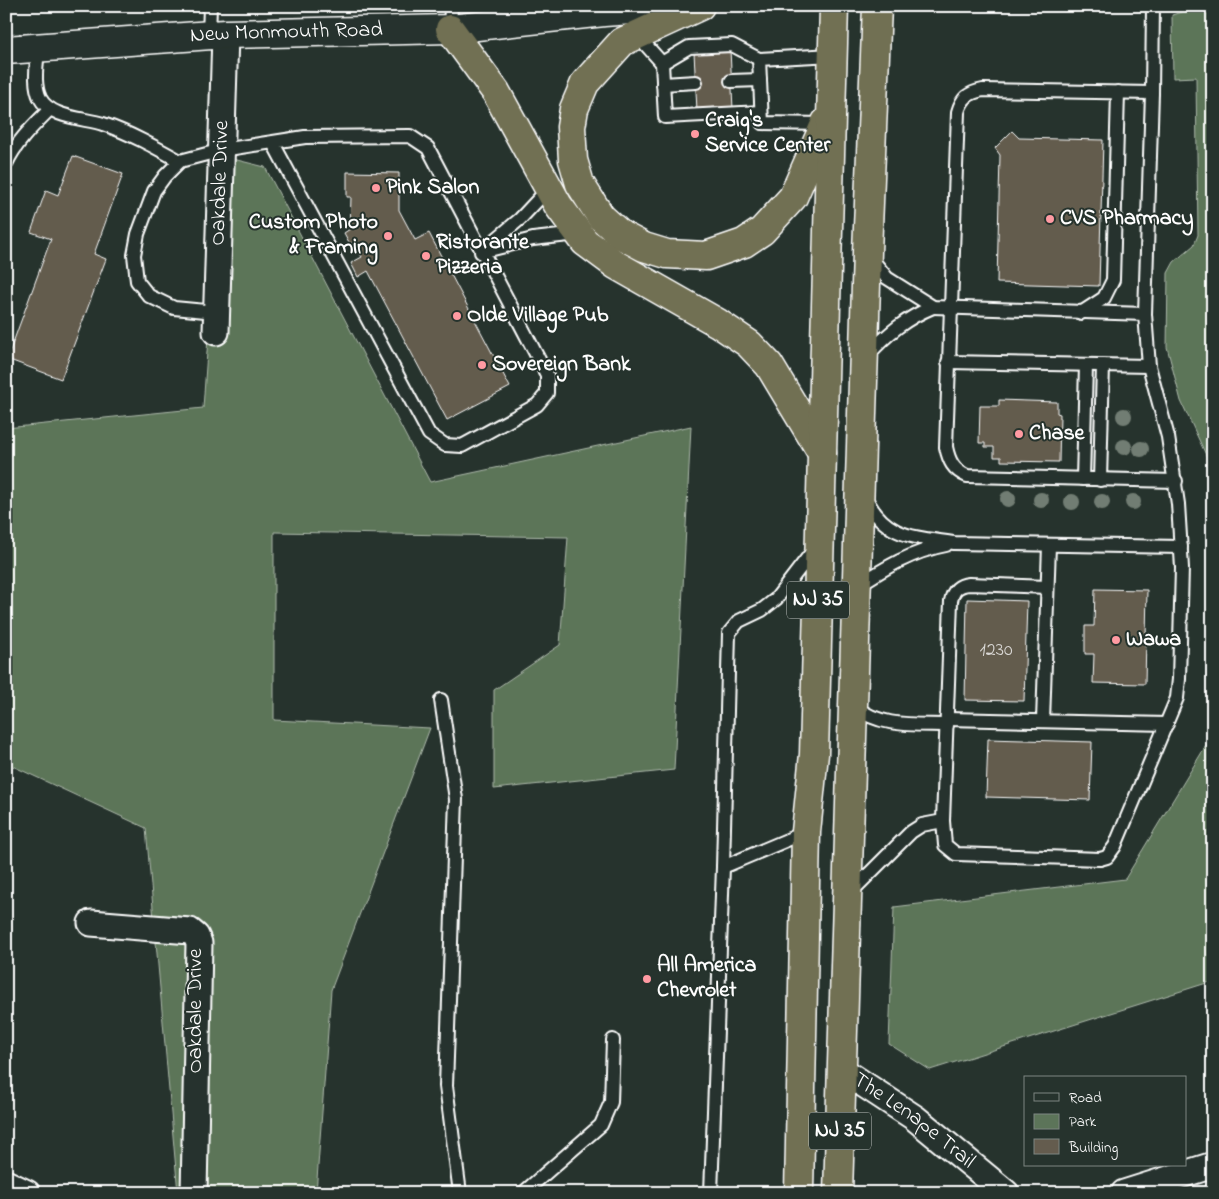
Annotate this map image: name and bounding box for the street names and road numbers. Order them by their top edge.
street label: New Monmouth Road [189,14,383,53]
street label: Oakdale Drive [203,120,238,246]
road number: NJ 35 [787,582,849,618]
street label: Oakdale Drive [180,948,212,1074]
street label: The Lenape Trail [846,1065,982,1177]
road number: NJ 35 [809,1112,871,1150]

